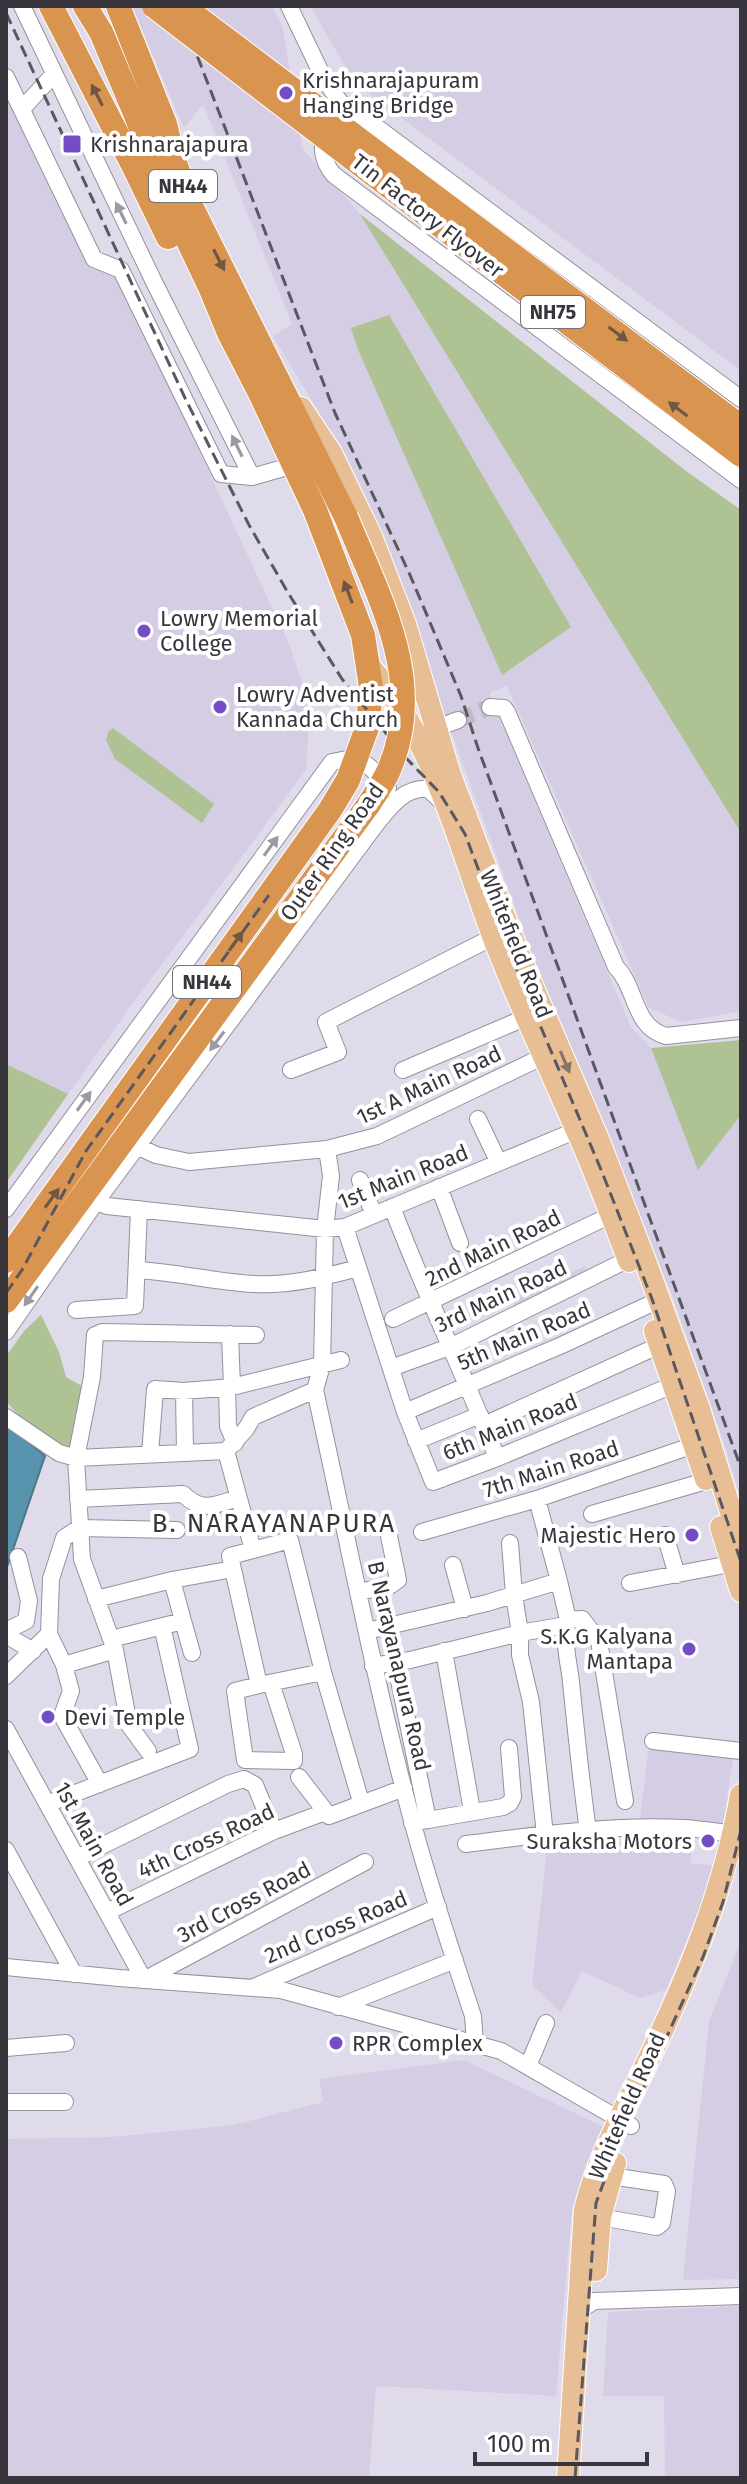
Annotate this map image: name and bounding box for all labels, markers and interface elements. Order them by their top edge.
place label: Krishnarajapuram Hanging Bridge [302,67,480,119]
one-way arrow [90,83,104,106]
marker: Krishnarajapuram Hanging Bridge [277,84,295,102]
place label: Krishnarajapura [90,131,249,158]
marker: Krishnarajapura [61,133,83,155]
street label: Tin Factory Flyover [347,148,510,284]
road number: NH44 [149,170,217,202]
one-way arrow [114,201,128,225]
one-way arrow [212,249,225,272]
road number: NH75 [521,296,585,328]
one-way arrow [608,326,628,342]
one-way arrow [668,401,689,417]
one-way arrow [230,434,243,457]
one-way arrow [341,580,354,604]
place label: Lowry Memorial College [160,605,318,657]
marker: Lowry Memorial College [135,622,153,640]
place label: Lowry Adventist Kannada Church [236,681,399,733]
marker: Lowry Adventist Kannada Church [211,698,229,716]
street label: Outer Ring Road [274,778,390,926]
one-way arrow [263,836,279,856]
street label: Whitefield Road [474,866,558,1022]
one-way arrow [228,930,244,952]
road number: NH44 [173,966,241,998]
one-way arrow [209,1031,225,1051]
street label: 1st A Main Road [352,1040,506,1130]
one-way arrow [558,1050,571,1074]
one-way arrow [76,1090,91,1111]
street label: 1st Main Road [334,1139,472,1215]
one-way arrow [43,1187,59,1208]
street label: 2nd Main Road [421,1204,565,1292]
street label: 3rd Main Road [431,1254,571,1338]
one-way arrow [24,1286,39,1307]
street label: 5th Main Road [453,1296,595,1376]
street label: 6th Main Road [439,1388,581,1466]
street label: 7th Main Road [480,1434,622,1504]
district label: B. NARAYANAPURA [152,1508,396,1539]
place label: Majestic Hero [541,1522,676,1549]
marker: Majestic Hero [683,1526,701,1544]
street label: B Narayanapura Road [362,1558,436,1774]
place label: S.K.G Kalyana Mantapa [540,1623,673,1675]
marker: S.K.G Kalyana Mantapa [680,1640,698,1658]
place label: Devi Temple [64,1704,185,1731]
marker: Devi Temple [39,1708,57,1726]
street label: 1st Main Road [49,1777,139,1911]
street label: 4th Cross Road [133,1798,279,1884]
place label: Suraksha Motors [527,1828,692,1855]
marker: Suraksha Motors [699,1832,717,1850]
street label: 3rd Cross Road [173,1855,315,1949]
street label: 2nd Cross Road [261,1885,411,1969]
street label: Whitefield Road [583,2029,671,2183]
place label: RPR Complex [352,2030,483,2057]
marker: RPR Complex [327,2034,345,2052]
scale bar [475,2416,647,2466]
text: 100 m [487,2430,551,2458]

